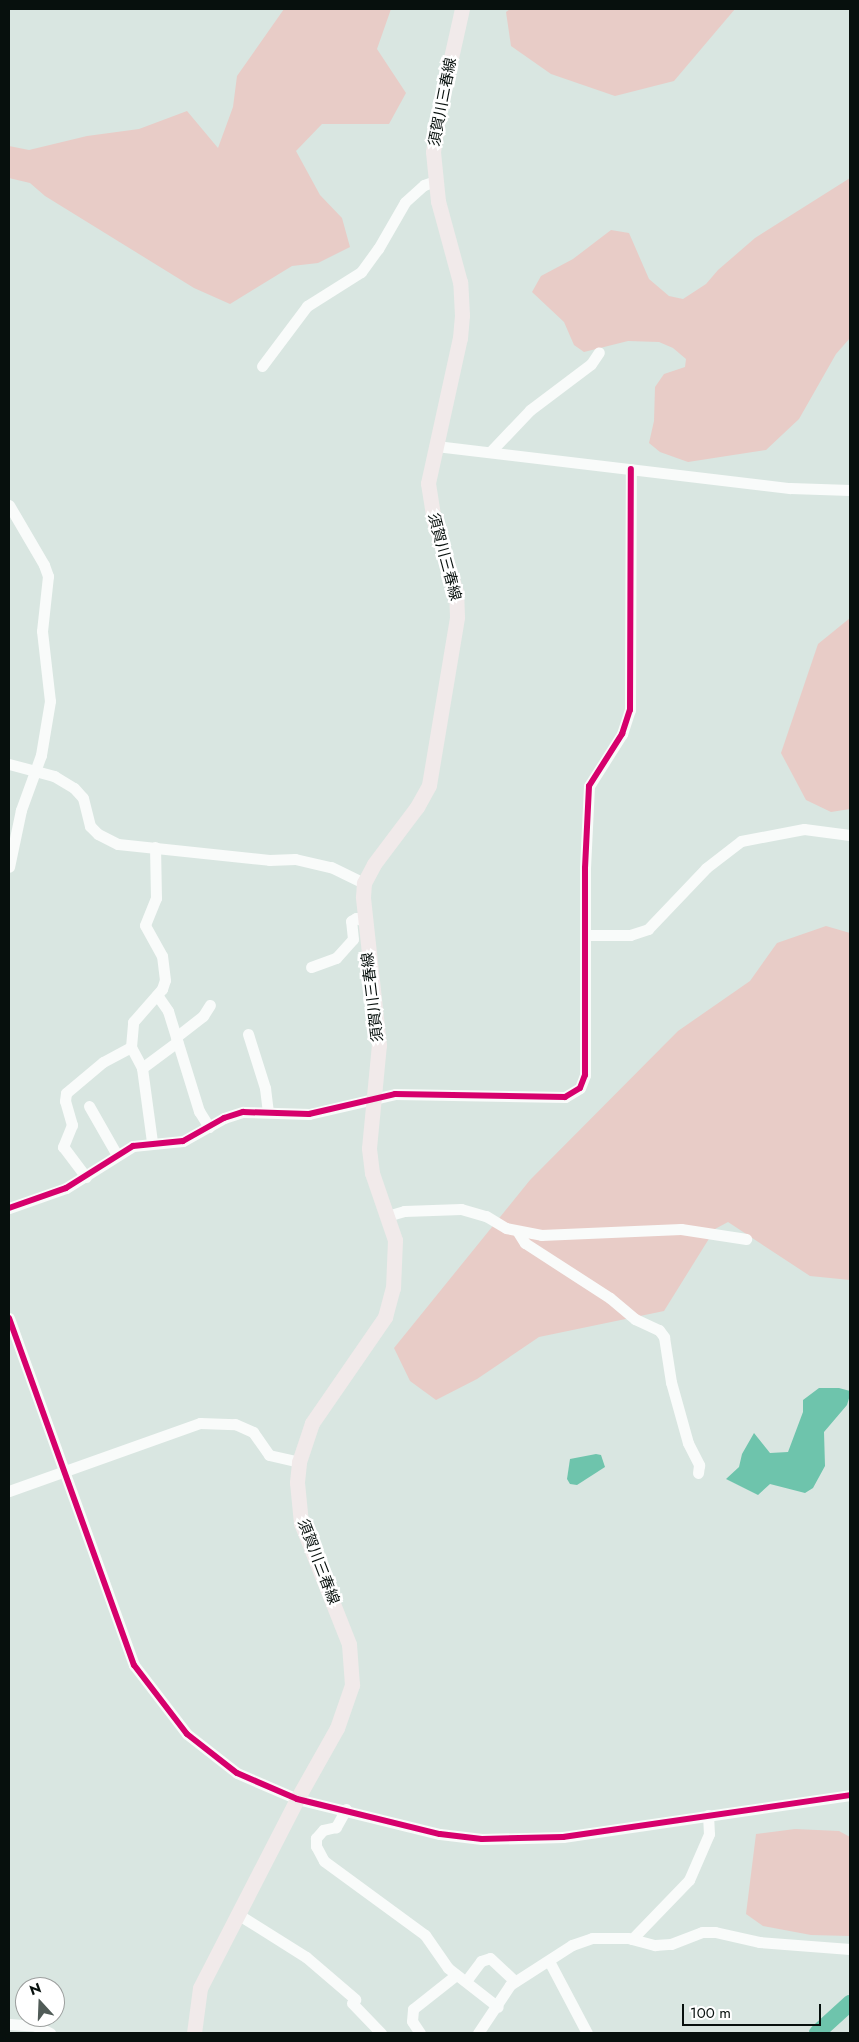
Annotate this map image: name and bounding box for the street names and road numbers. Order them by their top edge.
street label: 須賀川三春線 [426,56,460,148]
street label: 須賀川三春線 [424,511,464,603]
street label: 須賀川三春線 [359,951,387,1043]
street label: 須賀川三春線 [293,1517,343,1607]

